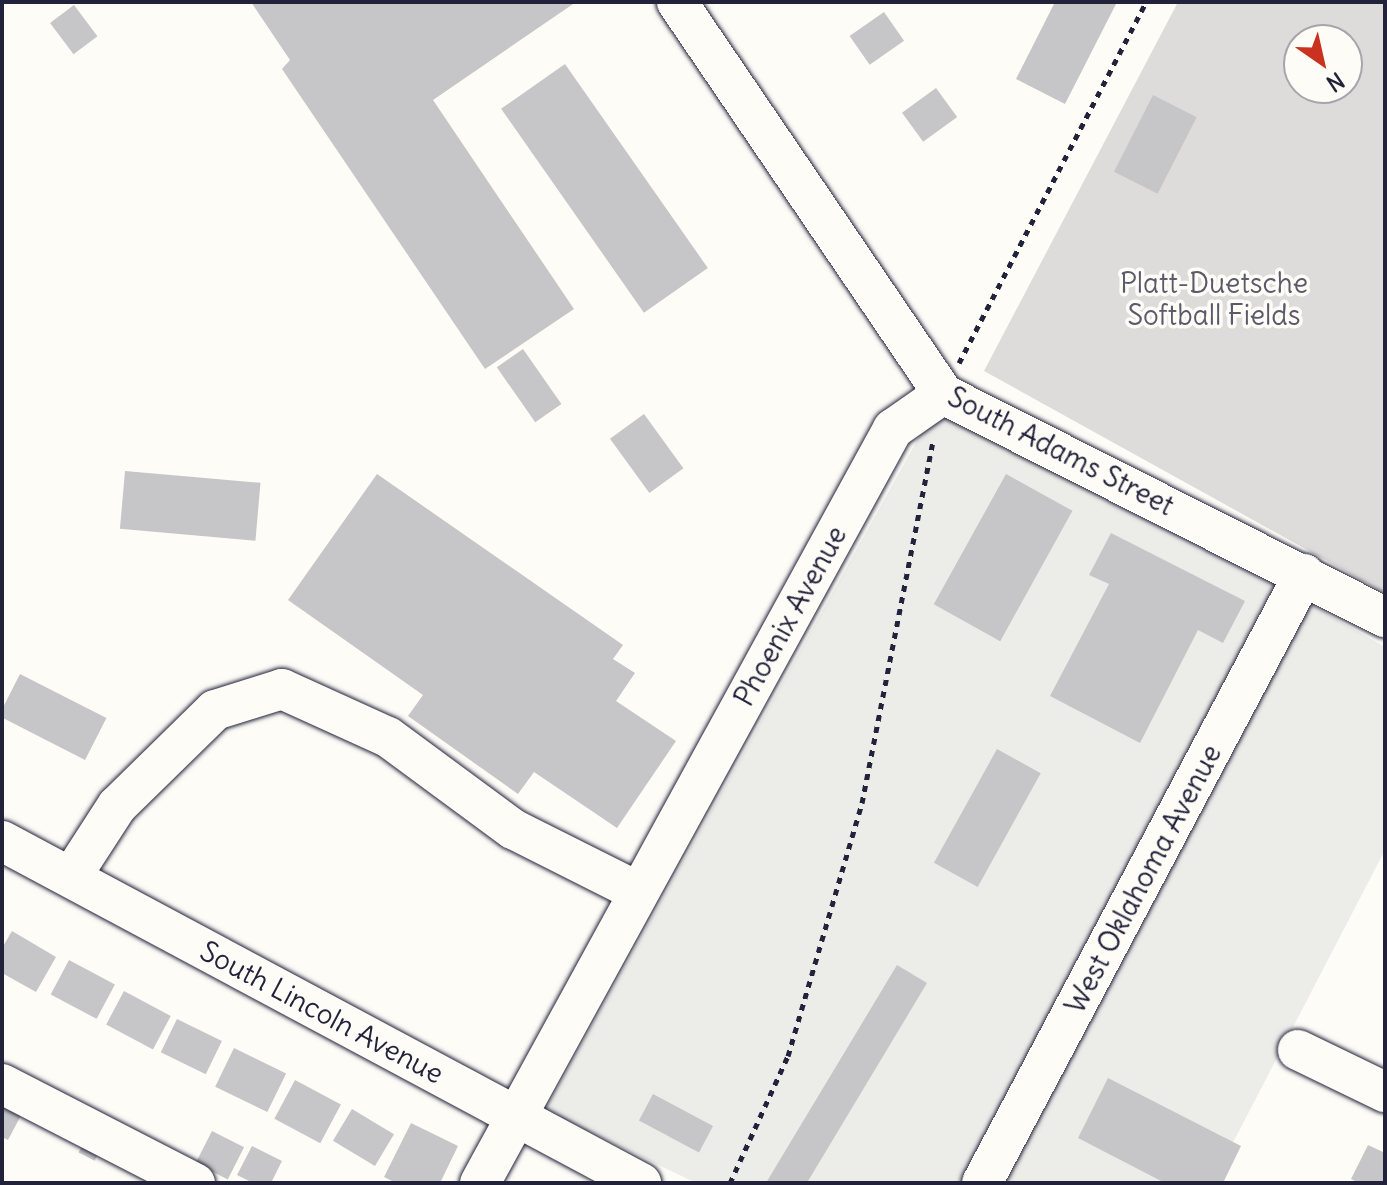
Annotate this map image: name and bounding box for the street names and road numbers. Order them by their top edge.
street label: South Adams Street [942,380,1180,522]
street label: Phoenix Avenue [727,520,853,712]
street label: West Oklahoma Avenue [1058,739,1228,1019]
street label: South Lincoln Avenue [195,934,449,1090]

